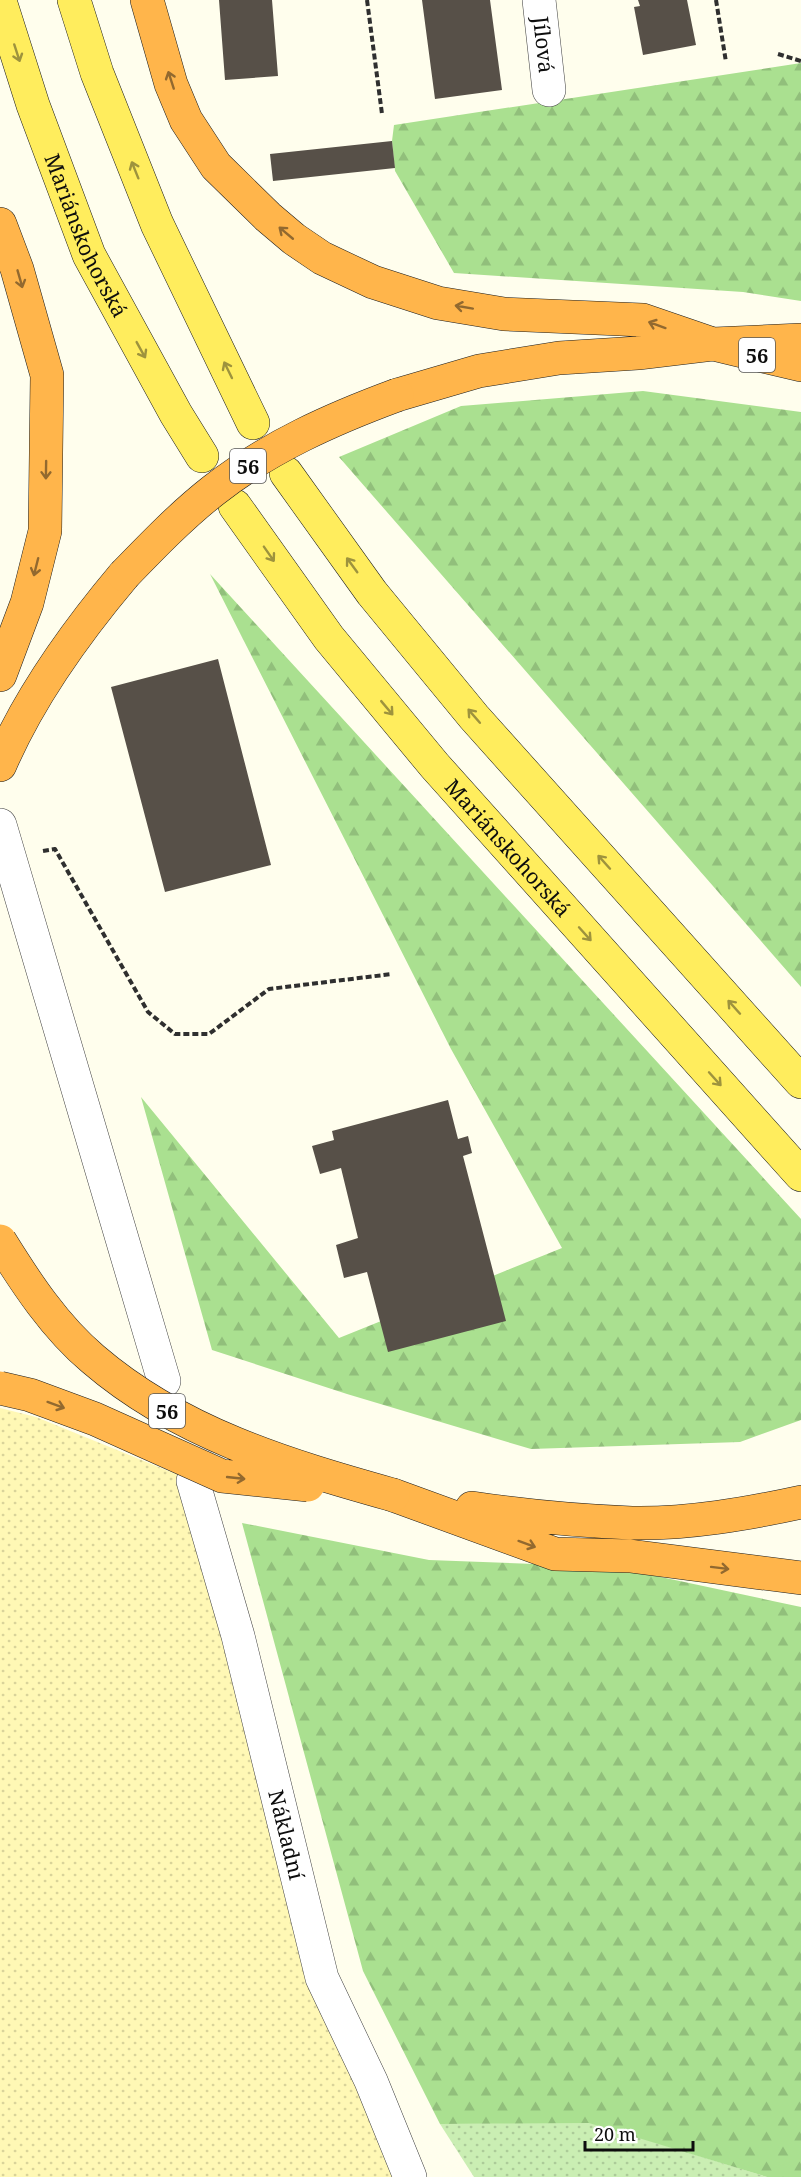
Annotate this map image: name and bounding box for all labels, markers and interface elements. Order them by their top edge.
street label: Jílová [527,14,561,75]
one-way arrow [12,43,23,62]
one-way arrow [164,71,175,90]
street label: Mariánskohorská [38,150,134,322]
one-way arrow [129,161,140,180]
one-way arrow [278,226,294,239]
one-way arrow [14,269,26,288]
one-way arrow [455,302,474,313]
one-way arrow [649,318,667,329]
road number: 56 [739,338,775,372]
one-way arrow [136,341,147,359]
one-way arrow [221,362,233,380]
road number: 56 [230,449,266,483]
one-way arrow [40,459,52,479]
one-way arrow [263,545,275,561]
one-way arrow [30,557,41,576]
one-way arrow [345,557,358,573]
one-way arrow [381,700,394,716]
one-way arrow [467,709,481,724]
street label: Mariánskohorská [439,773,577,923]
one-way arrow [597,855,611,870]
one-way arrow [578,926,592,941]
one-way arrow [727,1000,741,1015]
one-way arrow [708,1071,722,1086]
road number: 56 [149,1394,185,1428]
one-way arrow [46,1400,65,1411]
one-way arrow [226,1473,245,1484]
one-way arrow [517,1539,536,1550]
one-way arrow [709,1562,729,1573]
street label: Nákladní [262,1787,311,1883]
scale bar [585,2114,693,2152]
text: 20 m [594,2122,636,2146]

